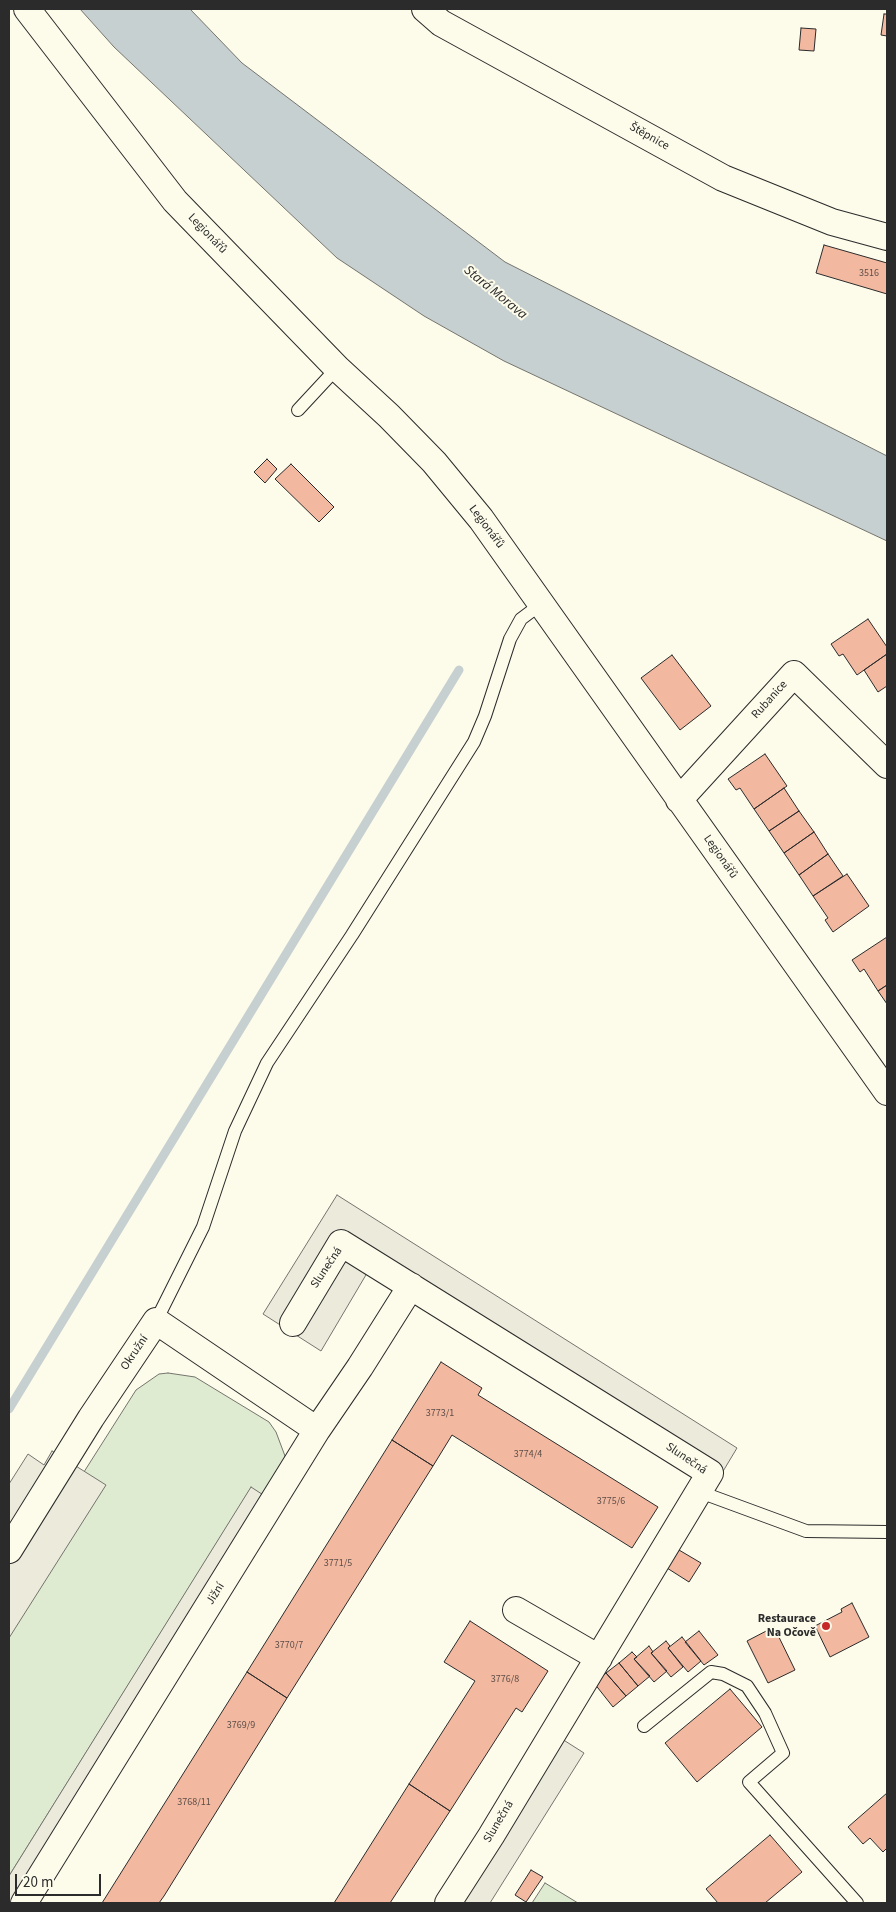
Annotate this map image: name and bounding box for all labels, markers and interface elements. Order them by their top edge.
street label: Štěpnice [627,120,671,154]
street label: Legionářů [184,211,230,257]
water label: Stará Morava [460,262,530,324]
house number: 3516 [859,268,879,280]
street label: Legionářů [465,503,507,551]
street label: Rubanice [749,678,791,722]
street label: Legionářů [700,832,740,882]
street label: Slunečná [308,1245,346,1291]
street label: Okružní [118,1333,152,1373]
house number: 3773/1 [426,1408,454,1420]
street label: Slunečná [663,1440,709,1478]
house number: 3774/4 [514,1449,542,1461]
house number: 3775/6 [597,1496,625,1508]
house number: 3771/5 [324,1558,352,1570]
street label: Jižní [204,1580,228,1608]
place label: Restaurace Na Očově [758,1612,816,1640]
marker: Restaurace Na Očově [820,1620,832,1632]
house number: 3770/7 [275,1640,303,1652]
house number: 3776/8 [491,1674,519,1686]
house number: 3769/9 [227,1720,255,1732]
house number: 3768/11 [177,1797,211,1809]
street label: Slunečná [481,1798,517,1846]
scale bar [18,1864,104,1896]
text: 20 m [23,1872,53,1893]

